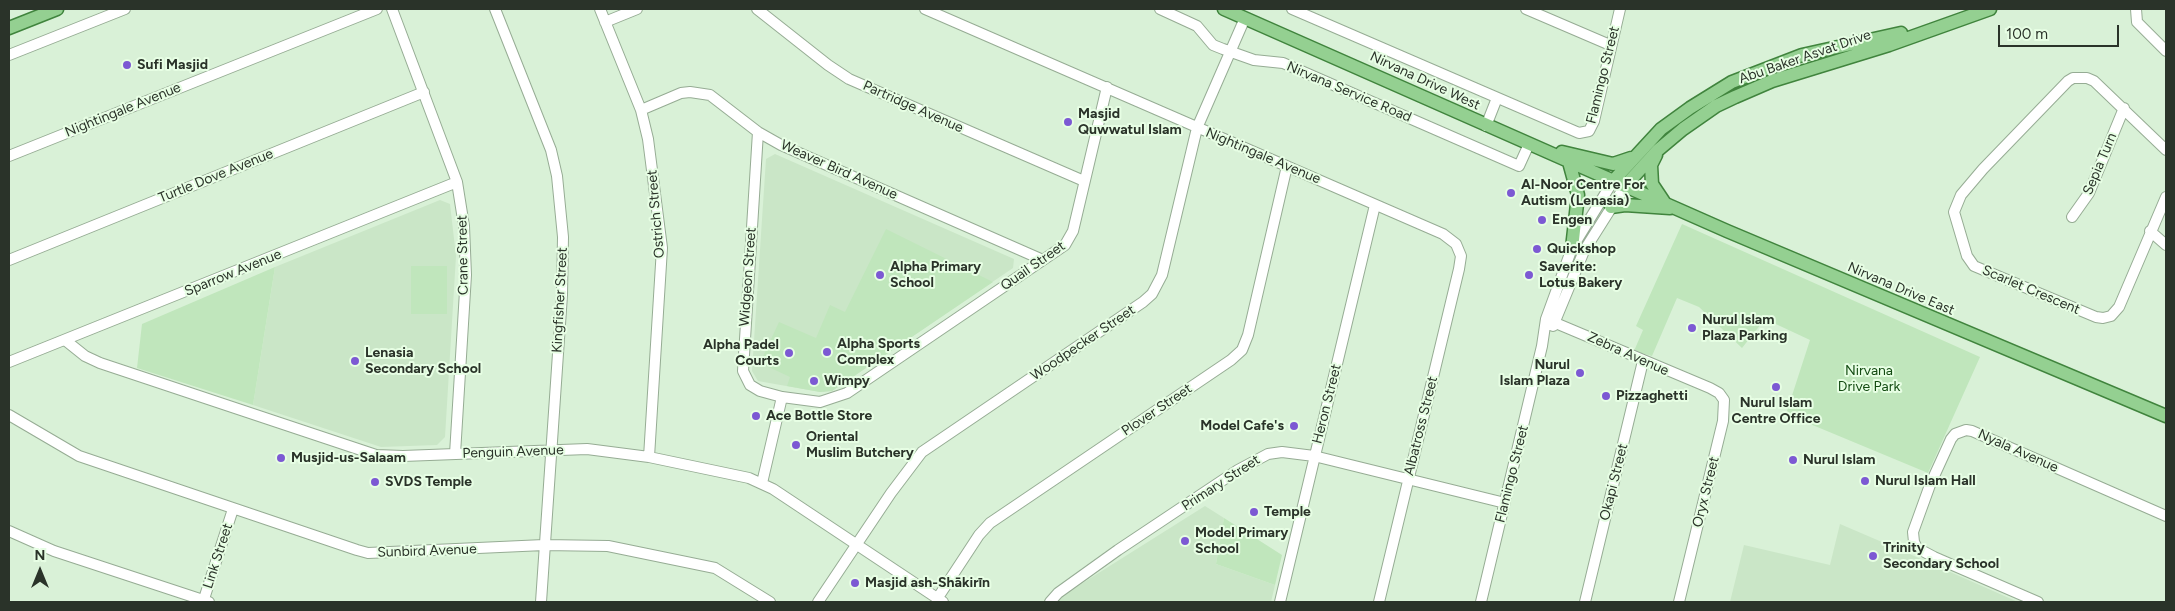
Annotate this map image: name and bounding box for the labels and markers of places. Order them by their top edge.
place label: Sufi Masjid [137,57,208,73]
marker: Sufi Masjid [121,59,133,71]
place label: Masjid Quwwatul Islam [1078,106,1182,138]
marker: Masjid Quwwatul Islam [1062,116,1074,128]
place label: Al-Noor Centre For Autism (Lenasia) [1521,177,1645,210]
marker: Al-Noor Centre For Autism (Lenasia) [1505,187,1517,199]
place label: Engen [1552,212,1592,228]
marker: Engen [1536,214,1548,226]
place label: Quickshop [1547,241,1616,257]
marker: Quickshop [1531,243,1543,255]
place label: Alpha Primary School [890,259,981,292]
place label: Saverite: Lotus Bakery [1539,259,1622,292]
marker: Alpha Primary School [874,269,886,281]
marker: Saverite: Lotus Bakery [1523,269,1535,281]
place label: Nurul Islam Plaza Parking [1702,312,1787,344]
marker: Nurul Islam Plaza Parking [1686,322,1698,334]
place label: Alpha Sports Complex [837,336,920,368]
place label: Alpha Padel Courts [703,337,779,370]
place label: Lenasia Secondary School [365,345,481,378]
marker: Alpha Sports Complex [821,346,833,358]
marker: Alpha Padel Courts [783,347,795,359]
marker: Lenasia Secondary School [349,355,361,367]
place label: Nurul Islam Plaza [1499,357,1570,390]
marker: Nurul Islam Plaza [1574,367,1586,379]
place label: Wimpy [824,373,870,389]
marker: Wimpy [808,375,820,387]
marker: Nurul Islam Centre Office [1770,381,1782,393]
place label: Pizzaghetti [1616,388,1688,404]
marker: Pizzaghetti [1600,390,1612,402]
place label: Nurul Islam Centre Office [1732,395,1820,428]
place label: Ace Bottle Store [766,408,872,424]
marker: Ace Bottle Store [750,410,762,422]
place label: Model Cafe's [1200,418,1284,434]
marker: Model Cafe's [1288,420,1300,432]
place label: Oriental Muslim Butchery [806,429,914,462]
marker: Oriental Muslim Butchery [790,439,802,451]
place label: Musjid-us-Salaam [291,450,406,466]
marker: Musjid-us-Salaam [275,452,287,464]
place label: Nurul Islam [1803,452,1875,468]
marker: Nurul Islam [1787,454,1799,466]
place label: Nurul Islam Hall [1875,473,1976,489]
place label: SVDS Temple [385,474,472,490]
marker: Nurul Islam Hall [1859,475,1871,487]
marker: SVDS Temple [369,476,381,488]
place label: Temple [1264,504,1311,520]
marker: Temple [1248,506,1260,518]
place label: Model Primary School [1195,525,1288,558]
marker: Model Primary School [1179,535,1191,547]
place label: Trinity Secondary School [1883,540,1999,572]
marker: Trinity Secondary School [1867,550,1879,562]
place label: Masjid ash-Shākirīn [865,575,990,591]
marker: Masjid ash-Shākirīn [849,577,861,589]

